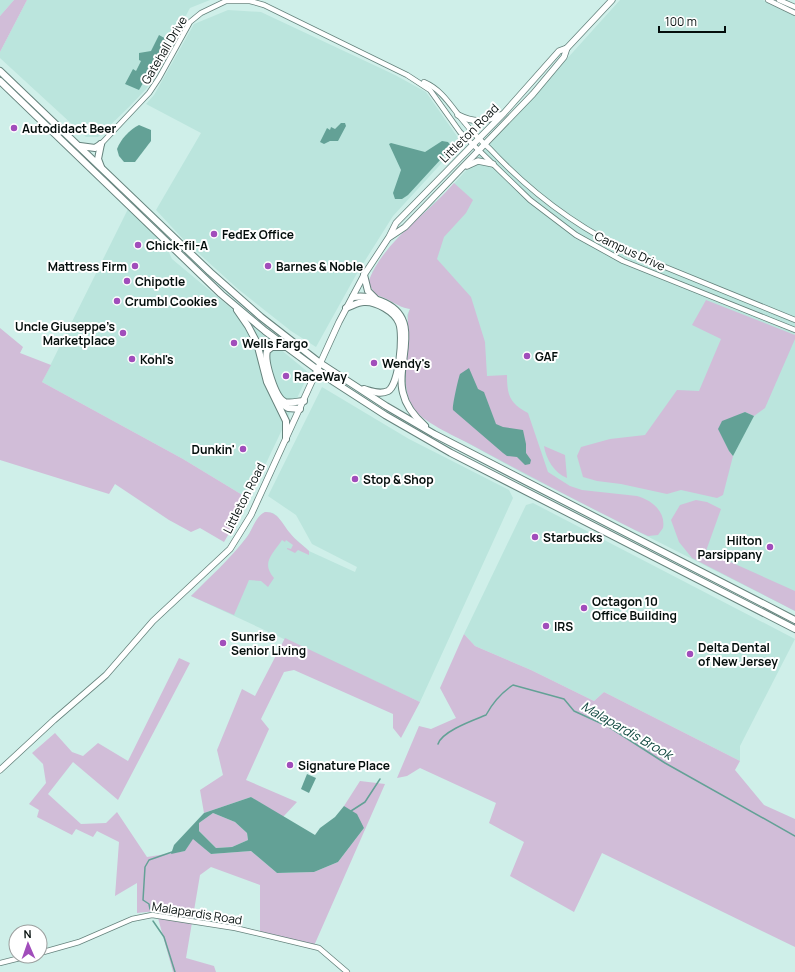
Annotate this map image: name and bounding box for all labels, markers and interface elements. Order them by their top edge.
scale bar [659,8,725,34]
street label: Gatehall Drive [137,13,191,87]
text: 100 m [665,13,697,30]
street label: Littleton Road [436,100,502,166]
place label: Autodidact Beer [22,120,116,137]
marker: Autodidact Beer [9,123,19,133]
place label: FedEx Office [222,226,294,243]
street label: Campus Drive [592,227,668,275]
marker: FedEx Office [209,229,219,239]
place label: Chick-fil-A [146,237,208,254]
marker: Chick-fil-A [133,240,143,250]
place label: Mattress Firm [48,258,127,275]
place label: Barnes & Noble [276,258,363,275]
marker: Mattress Firm [130,261,140,271]
marker: Barnes & Noble [263,261,273,271]
place label: Chipotle [135,273,185,290]
marker: Chipotle [122,276,132,286]
place label: Crumbl Cookies [125,293,218,310]
marker: Crumbl Cookies [112,296,122,306]
place label: Uncle Giuseppe’s Marketplace [15,318,115,349]
marker: Uncle Giuseppe’s Marketplace [118,328,128,338]
place label: Wells Fargo [242,335,308,352]
marker: Wells Fargo [229,338,239,348]
place label: GAF [535,348,559,365]
place label: Kohl's [140,351,174,368]
marker: GAF [522,351,532,361]
marker: Kohl's [127,354,137,364]
place label: Wendy's [382,355,431,372]
marker: Wendy's [369,358,379,368]
place label: RaceWay [294,368,347,385]
marker: RaceWay [281,371,291,381]
place label: Dunkin' [192,441,235,458]
marker: Dunkin' [238,444,248,454]
street label: Littleton Road [219,460,269,536]
place label: Stop & Shop [363,471,434,488]
marker: Stop & Shop [350,474,360,484]
place label: Starbucks [543,529,603,546]
marker: Starbucks [530,532,540,542]
place label: Hilton Parsippany [697,532,762,563]
marker: Hilton Parsippany [765,542,775,552]
place label: Octagon 10 Office Building [592,593,677,624]
marker: Octagon 10 Office Building [579,603,589,613]
place label: IRS [554,618,573,635]
marker: IRS [541,621,551,631]
place label: Sunrise Senior Living [231,628,306,659]
marker: Sunrise Senior Living [218,638,228,648]
place label: Delta Dental of New Jersey [698,639,778,670]
marker: Delta Dental of New Jersey [685,649,695,659]
water label: Malapardis Brook [578,697,678,765]
place label: Signature Place [298,757,390,774]
marker: Signature Place [285,760,295,770]
street label: Malapardis Road [151,897,243,929]
north arrow [8,924,48,964]
text: N [23,926,32,941]

